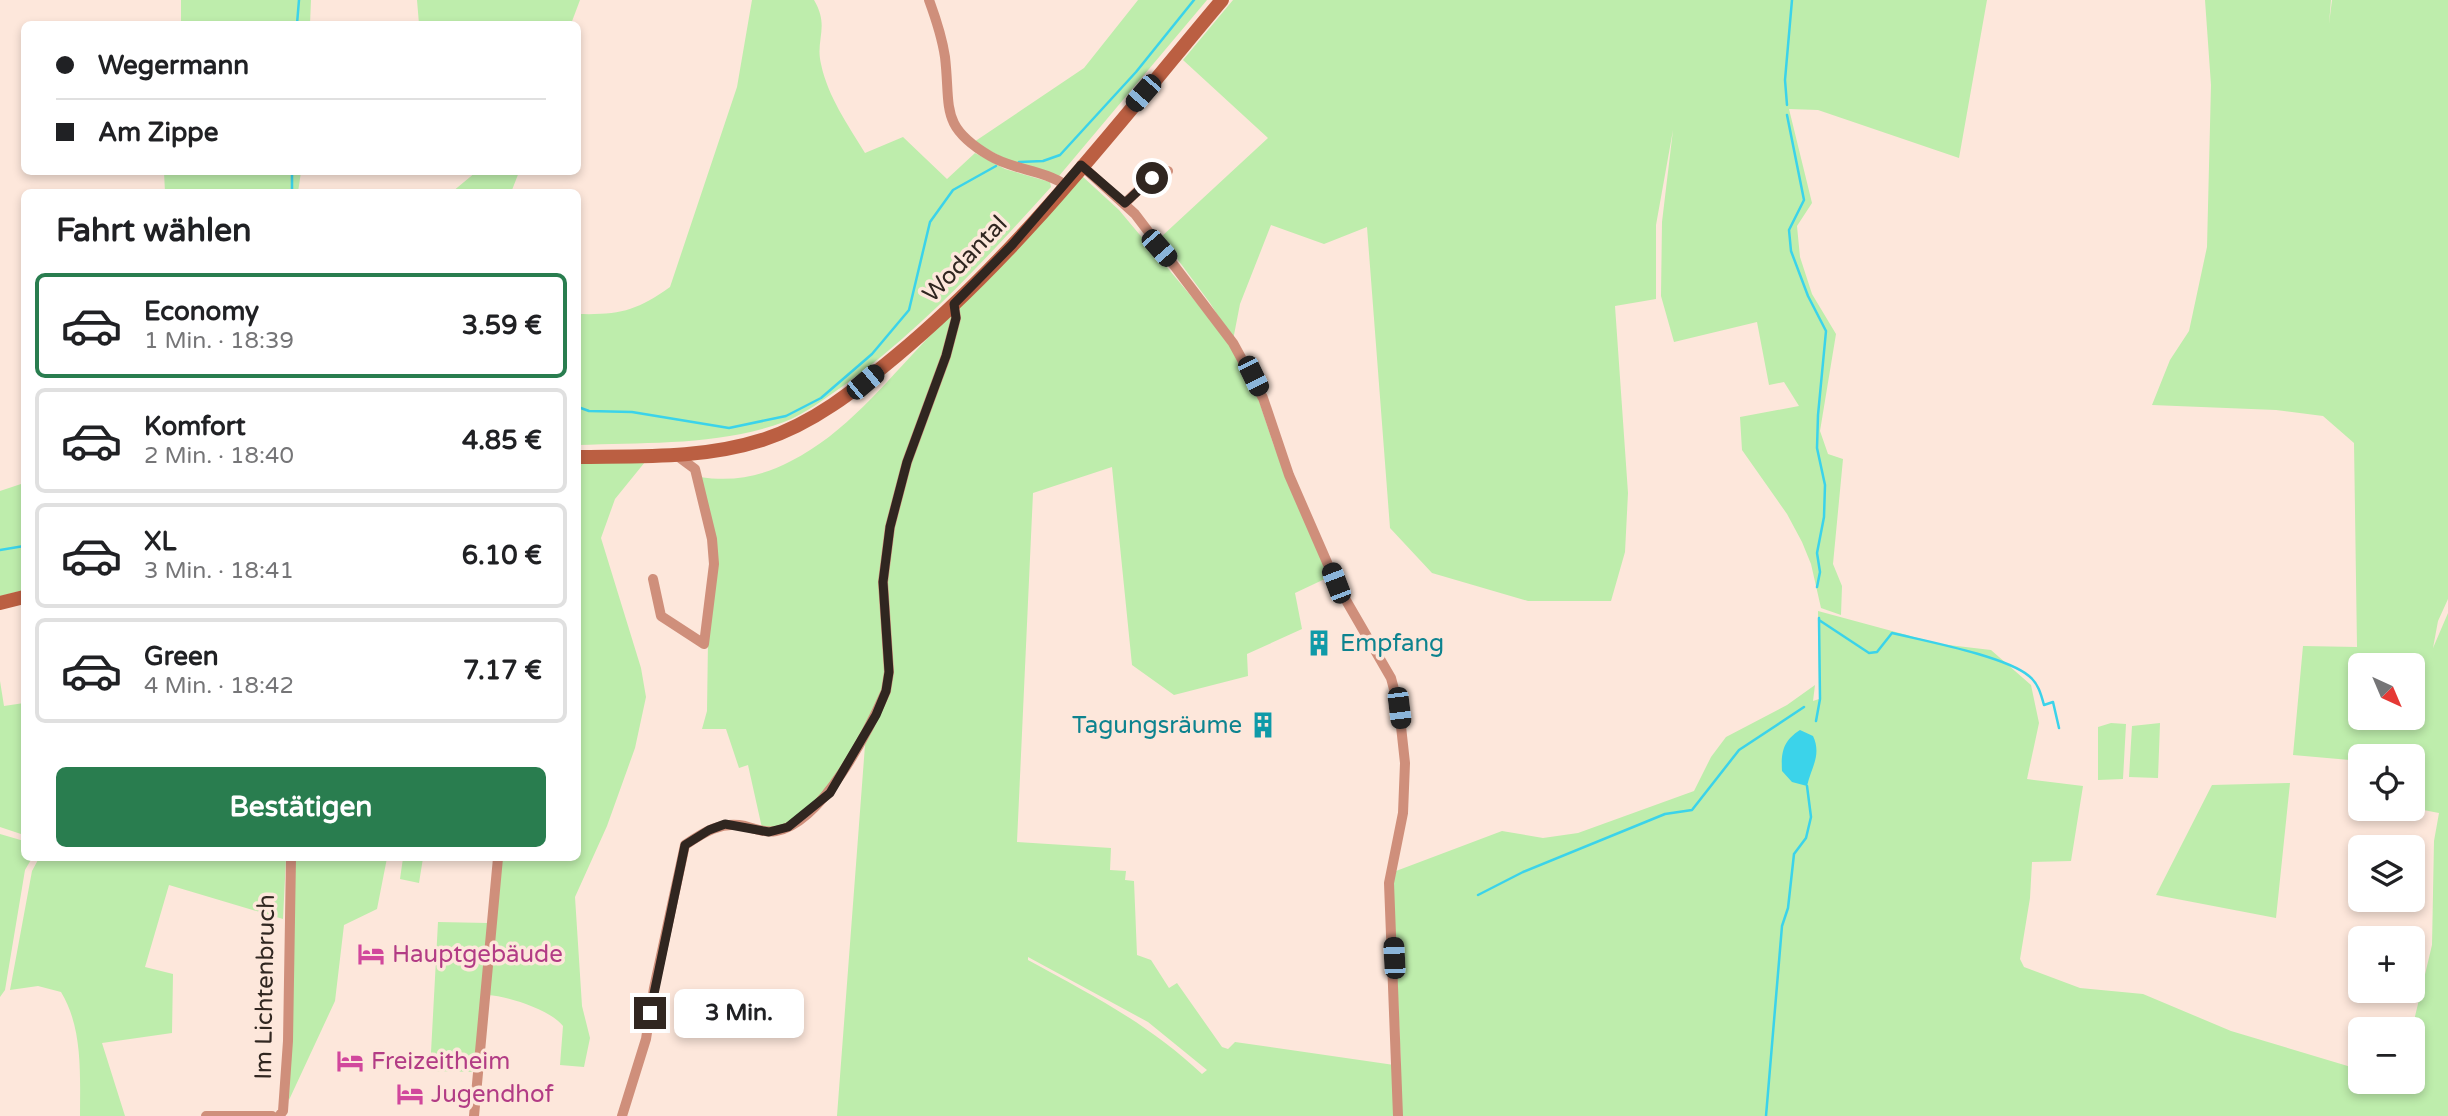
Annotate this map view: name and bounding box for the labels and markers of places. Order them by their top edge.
building icon: Empfang [1304,628,1334,658]
place label: Empfang [1340,629,1444,658]
building icon: Tagungsräume [1248,710,1278,740]
place label: Tagungsräume [1072,711,1242,740]
hotel icon: Hauptgebäude [356,939,386,969]
place label: Hauptgebäude [392,940,563,969]
hotel icon: Freizeitheim [335,1046,365,1076]
place label: Freizeitheim [371,1047,510,1076]
hotel icon: Jugendhof [395,1079,425,1109]
place label: Jugendhof [431,1080,554,1109]

